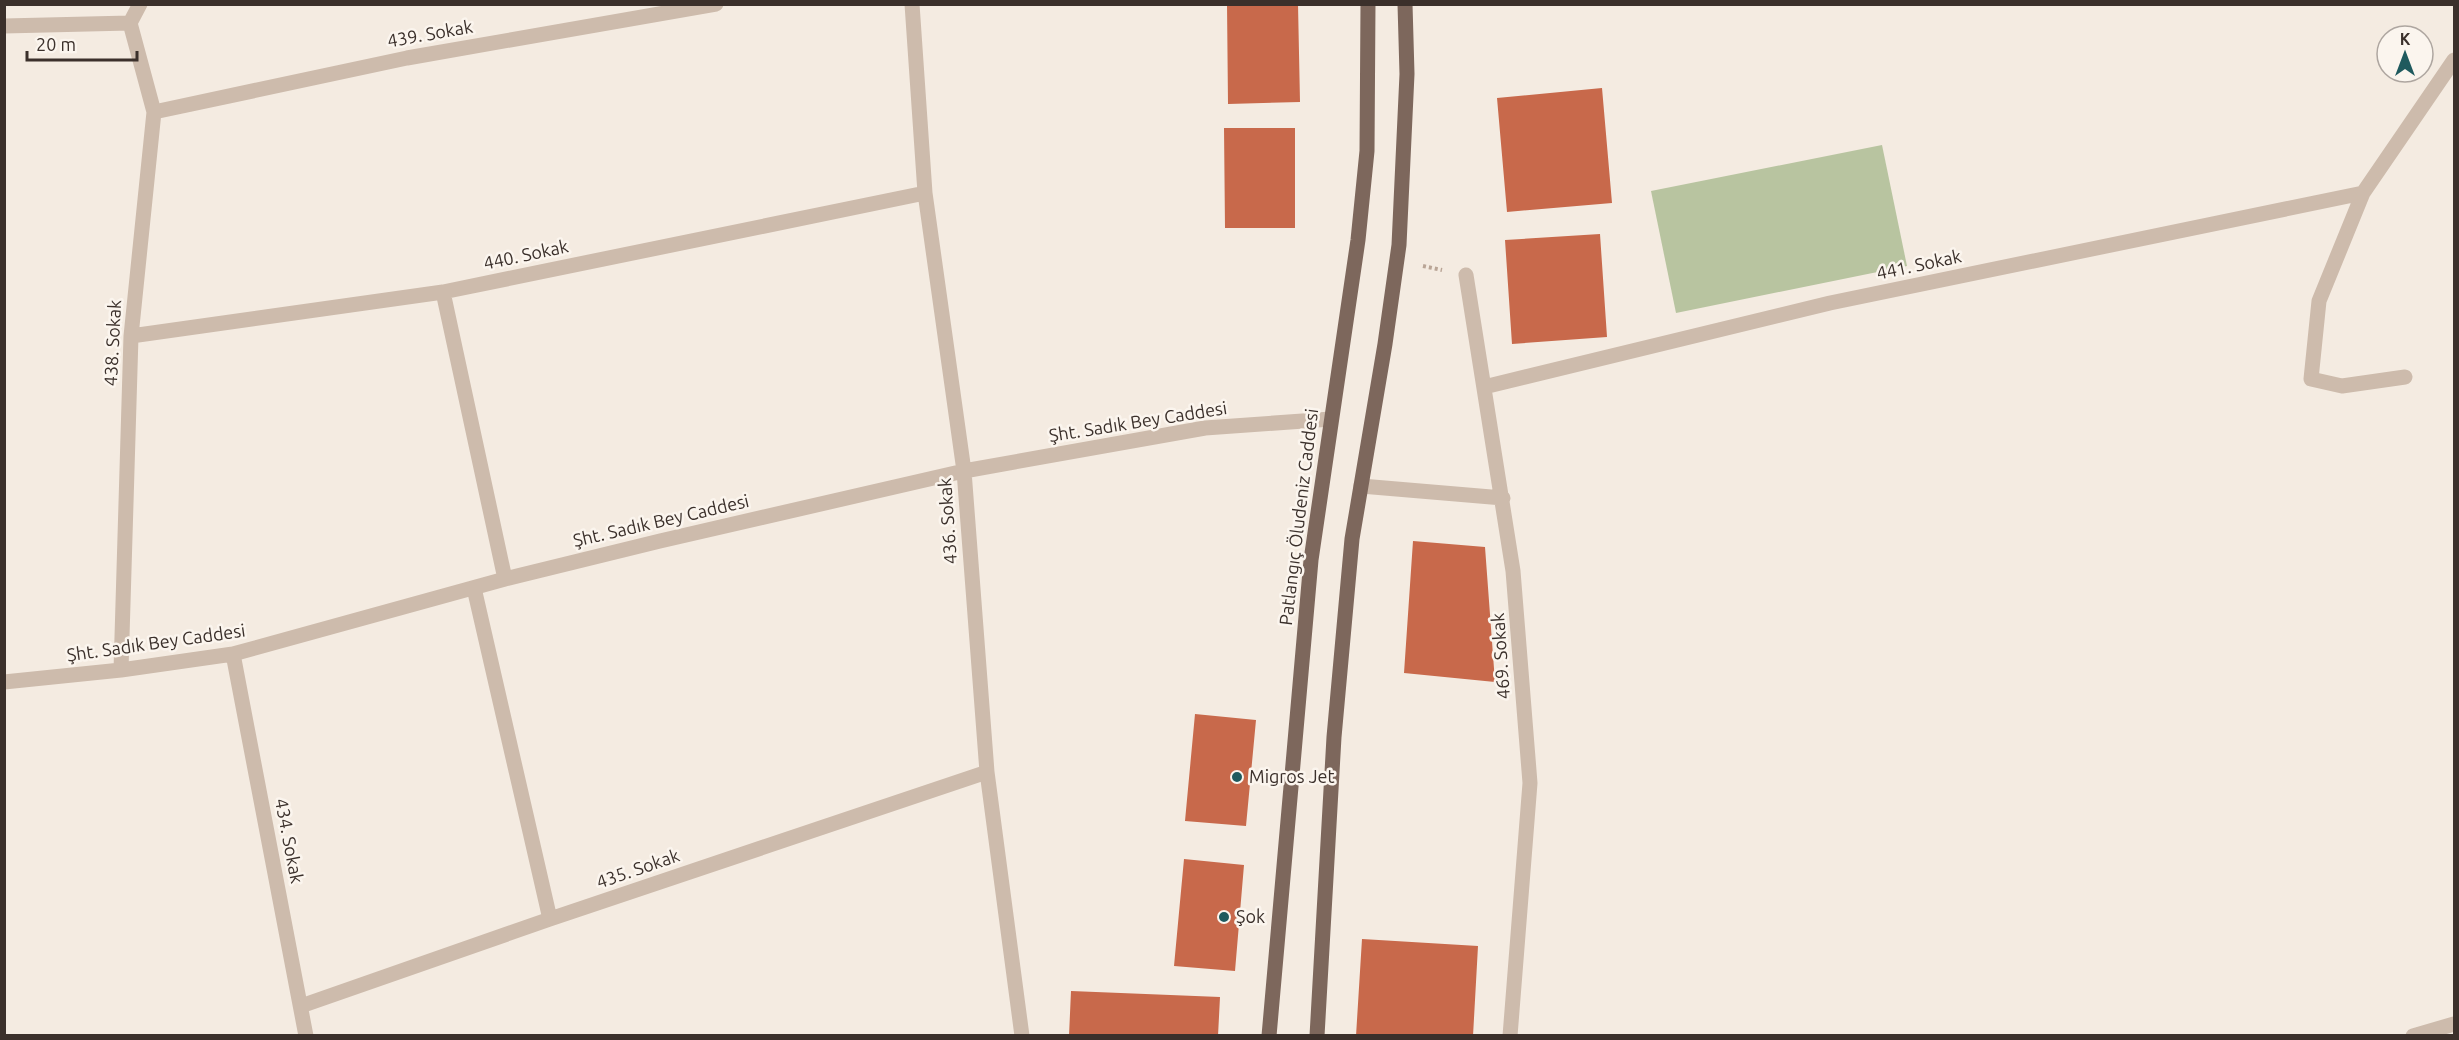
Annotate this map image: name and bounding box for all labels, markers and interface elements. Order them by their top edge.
street label: 439. Sokak [386,16,474,50]
scale bar [27,24,136,62]
north arrow [2375,24,2435,84]
text: K [2400,30,2411,48]
text: 20 m [36,34,76,54]
street label: 440. Sokak [481,235,570,273]
street label: 441. Sokak [1874,245,1963,283]
street label: 438. Sokak [100,299,124,387]
street label: Şht. Sadık Bey Caddesi [1047,397,1228,445]
street label: Patlangıç Öludeniz Caddesi [1275,407,1321,626]
street label: 436. Sokak [934,477,960,565]
street label: Şht. Sadık Bey Caddesi [571,490,751,550]
street label: 469. Sokak [1487,612,1513,700]
street label: Şht. Sadık Bey Caddesi [65,620,246,664]
place label: Migros Jet [1249,766,1335,786]
marker: Migros Jet [1230,770,1244,784]
street label: 434. Sokak [272,796,308,885]
street label: 435. Sokak [594,845,682,892]
place label: Şok [1236,906,1265,926]
marker: Şok [1217,910,1231,924]

